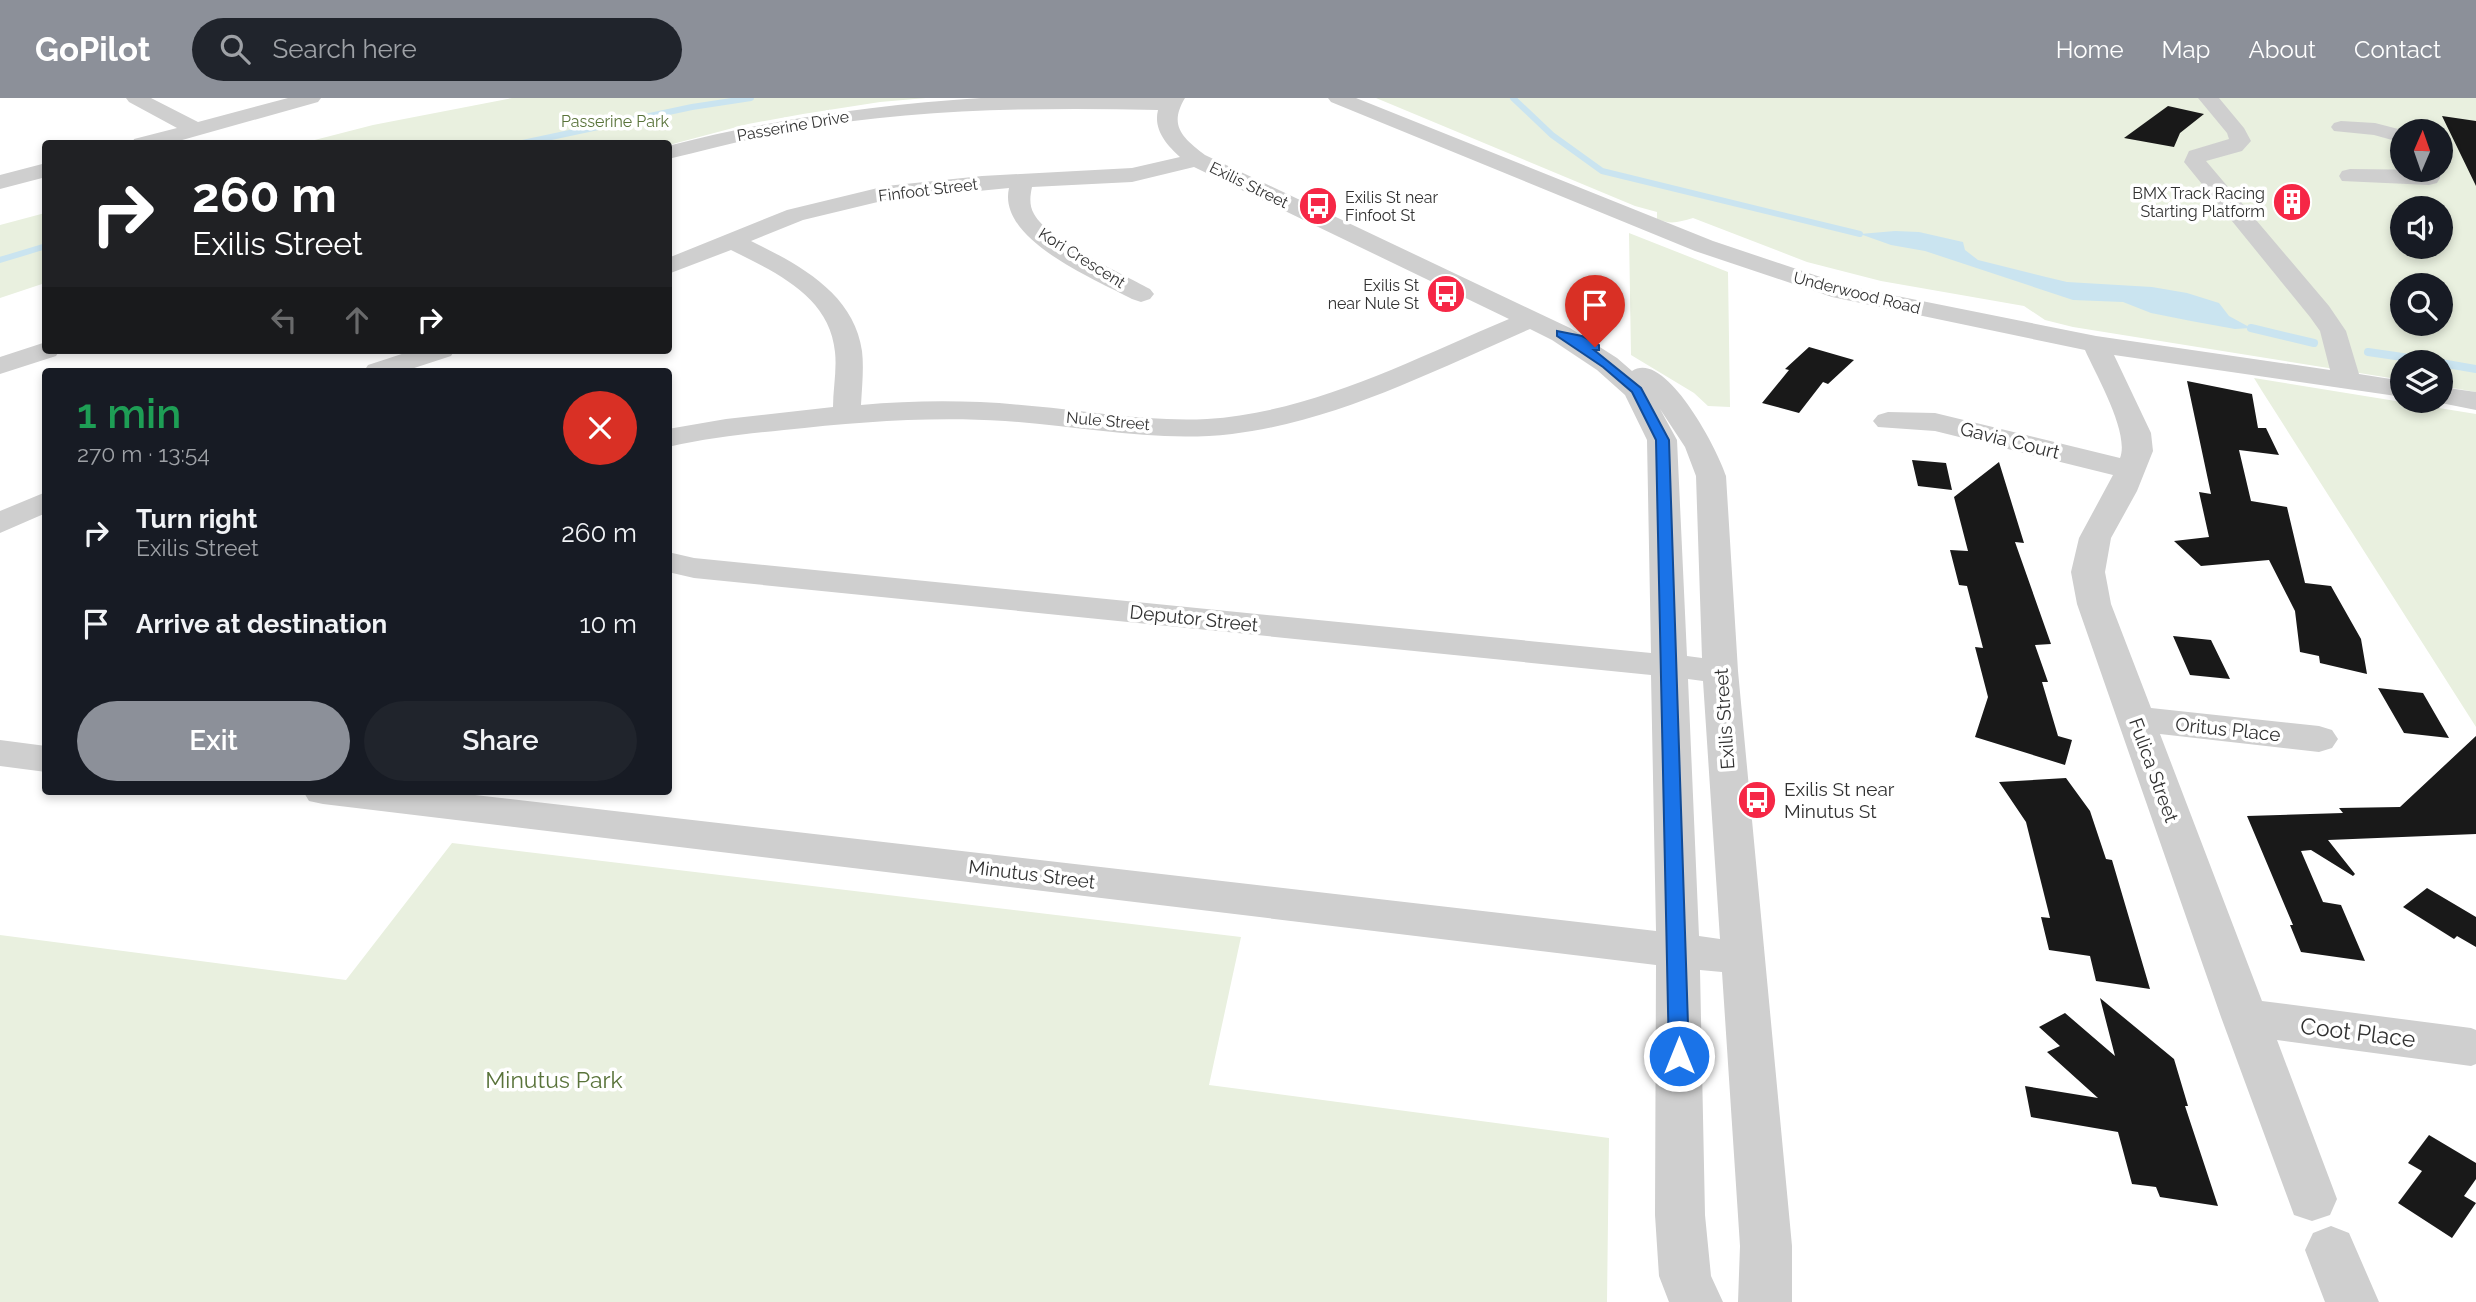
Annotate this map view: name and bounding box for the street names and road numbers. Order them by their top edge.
street label: Passerine Drive [735,107,851,145]
street label: Exilis Street [1206,158,1292,213]
street label: Finfoot Street [877,174,979,206]
street label: Kori Crescent [1035,224,1129,293]
street label: Underwood Road [1791,268,1923,318]
street label: Nule Street [1065,408,1151,434]
street label: Gavia Court [1958,417,2063,463]
street label: Deputor Street [1129,600,1260,636]
street label: Exilis Street [1709,667,1739,770]
street label: Oritus Place [2174,713,2282,745]
street label: Fulica Street [2125,715,2183,826]
street label: Minutus Street [967,855,1097,893]
street label: Coot Place [2299,1012,2417,1052]

